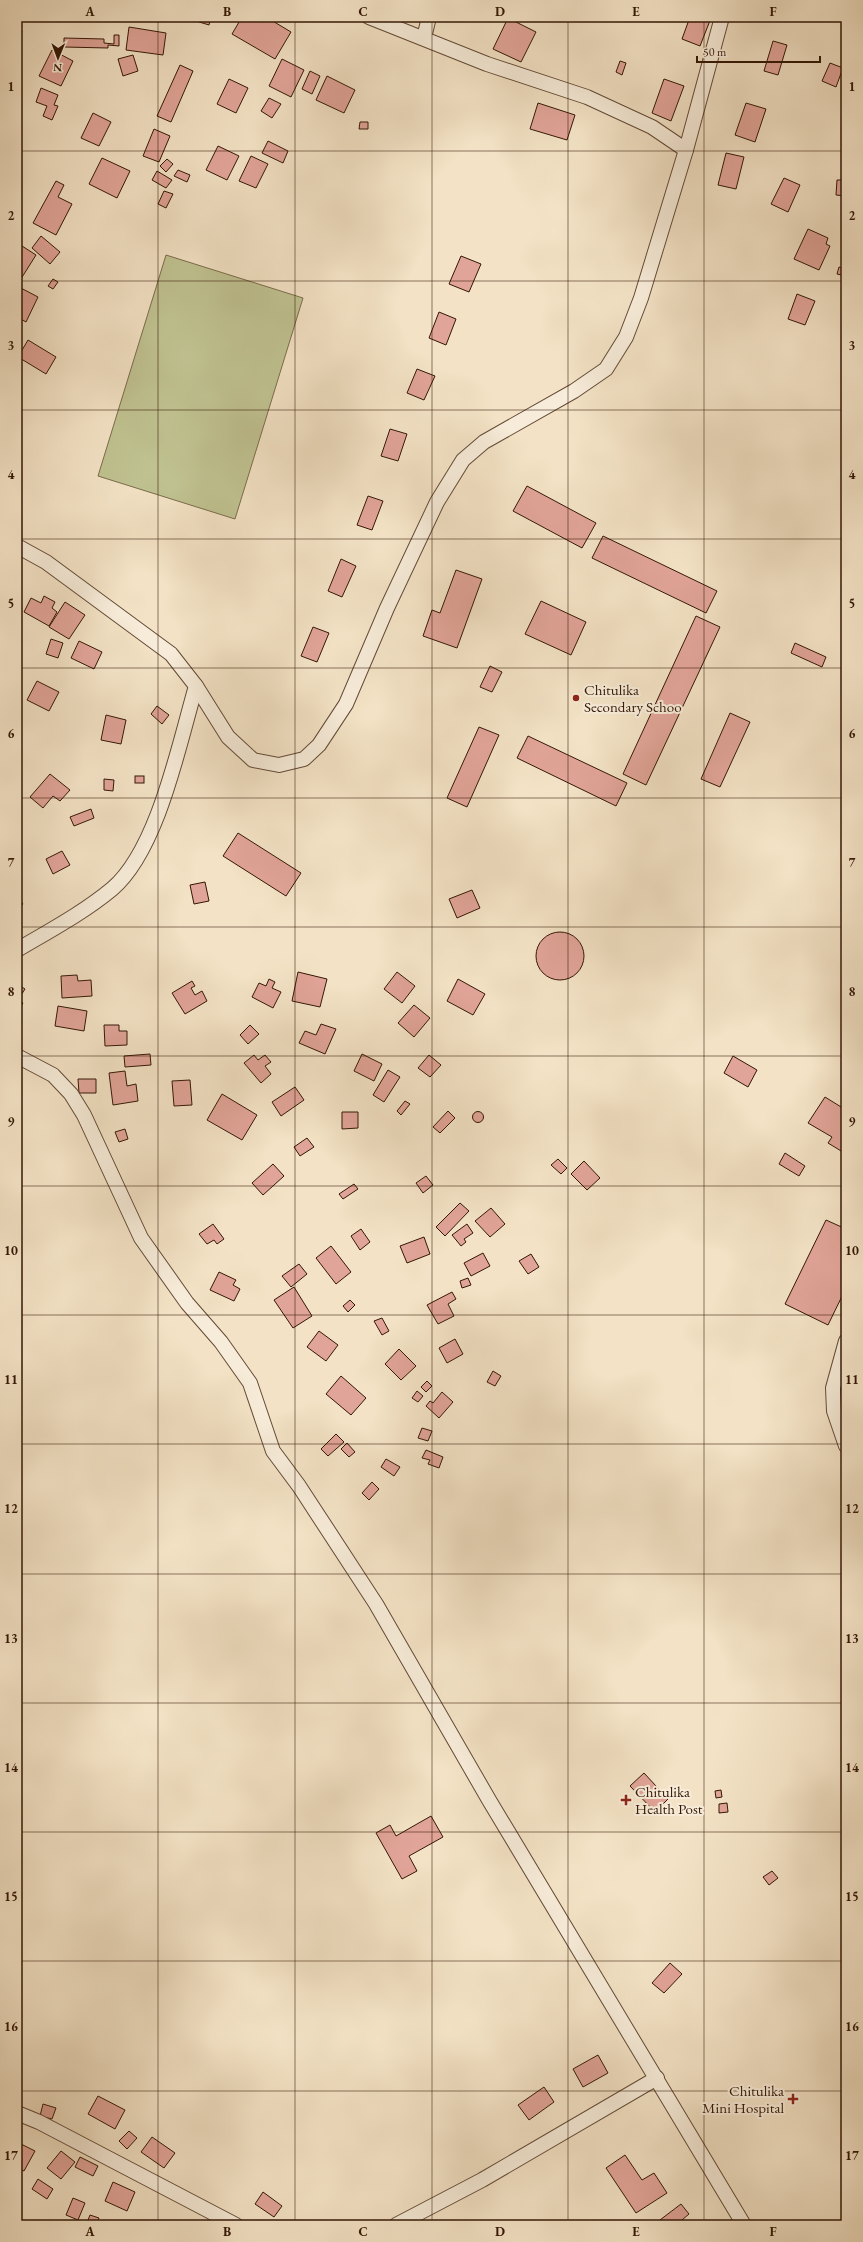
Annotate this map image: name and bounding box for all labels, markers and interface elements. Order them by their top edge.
text: A [84,3,95,20]
text: B [223,3,231,20]
text: C [358,3,368,20]
text: D [495,3,505,20]
text: E [632,3,640,20]
text: F [769,3,777,20]
north arrow [38,38,78,78]
scale bar [697,38,820,64]
text: 50 m [703,44,727,60]
text: N [53,61,62,75]
text: 1 [8,78,15,95]
text: 1 [849,78,856,95]
text: 2 [8,207,15,224]
text: 2 [849,207,856,224]
text: 3 [8,337,15,354]
text: 3 [849,337,856,354]
text: 4 [8,466,15,483]
text: 4 [849,466,856,483]
text: 5 [8,595,14,612]
text: 5 [849,595,855,612]
place label: Chitulika Secondary Schoo [584,680,682,716]
marker: Chitulika Secondary Schoo [571,693,581,703]
text: 6 [8,725,15,742]
text: 6 [849,725,856,742]
text: 7 [8,854,15,871]
text: 7 [849,854,856,871]
text: 8 [8,983,15,1000]
text: 8 [849,983,856,1000]
text: 9 [8,1113,15,1130]
text: 9 [849,1113,856,1130]
text: 10 [4,1242,18,1259]
text: 10 [845,1242,859,1259]
text: 11 [4,1371,18,1388]
text: 11 [845,1371,859,1388]
text: 12 [4,1500,18,1517]
text: 12 [845,1500,859,1517]
text: 13 [4,1630,18,1647]
text: 13 [845,1630,859,1647]
text: 14 [4,1759,18,1776]
text: 14 [845,1759,859,1776]
place label: Chitulika Health Post [635,1782,703,1818]
marker: Chitulika Health Post [620,1794,632,1806]
text: 15 [4,1888,18,1905]
text: 15 [845,1888,859,1905]
text: 16 [4,2018,18,2035]
text: 16 [845,2018,859,2035]
place label: Chitulika Mini Hospital [702,2081,784,2117]
marker: Chitulika Mini Hospital [787,2093,799,2105]
text: 17 [4,2147,18,2164]
text: 17 [845,2147,859,2164]
text: A [84,2223,95,2240]
text: B [223,2223,231,2240]
text: C [358,2223,368,2240]
text: D [495,2223,505,2240]
text: E [632,2223,640,2240]
text: F [769,2223,777,2240]

